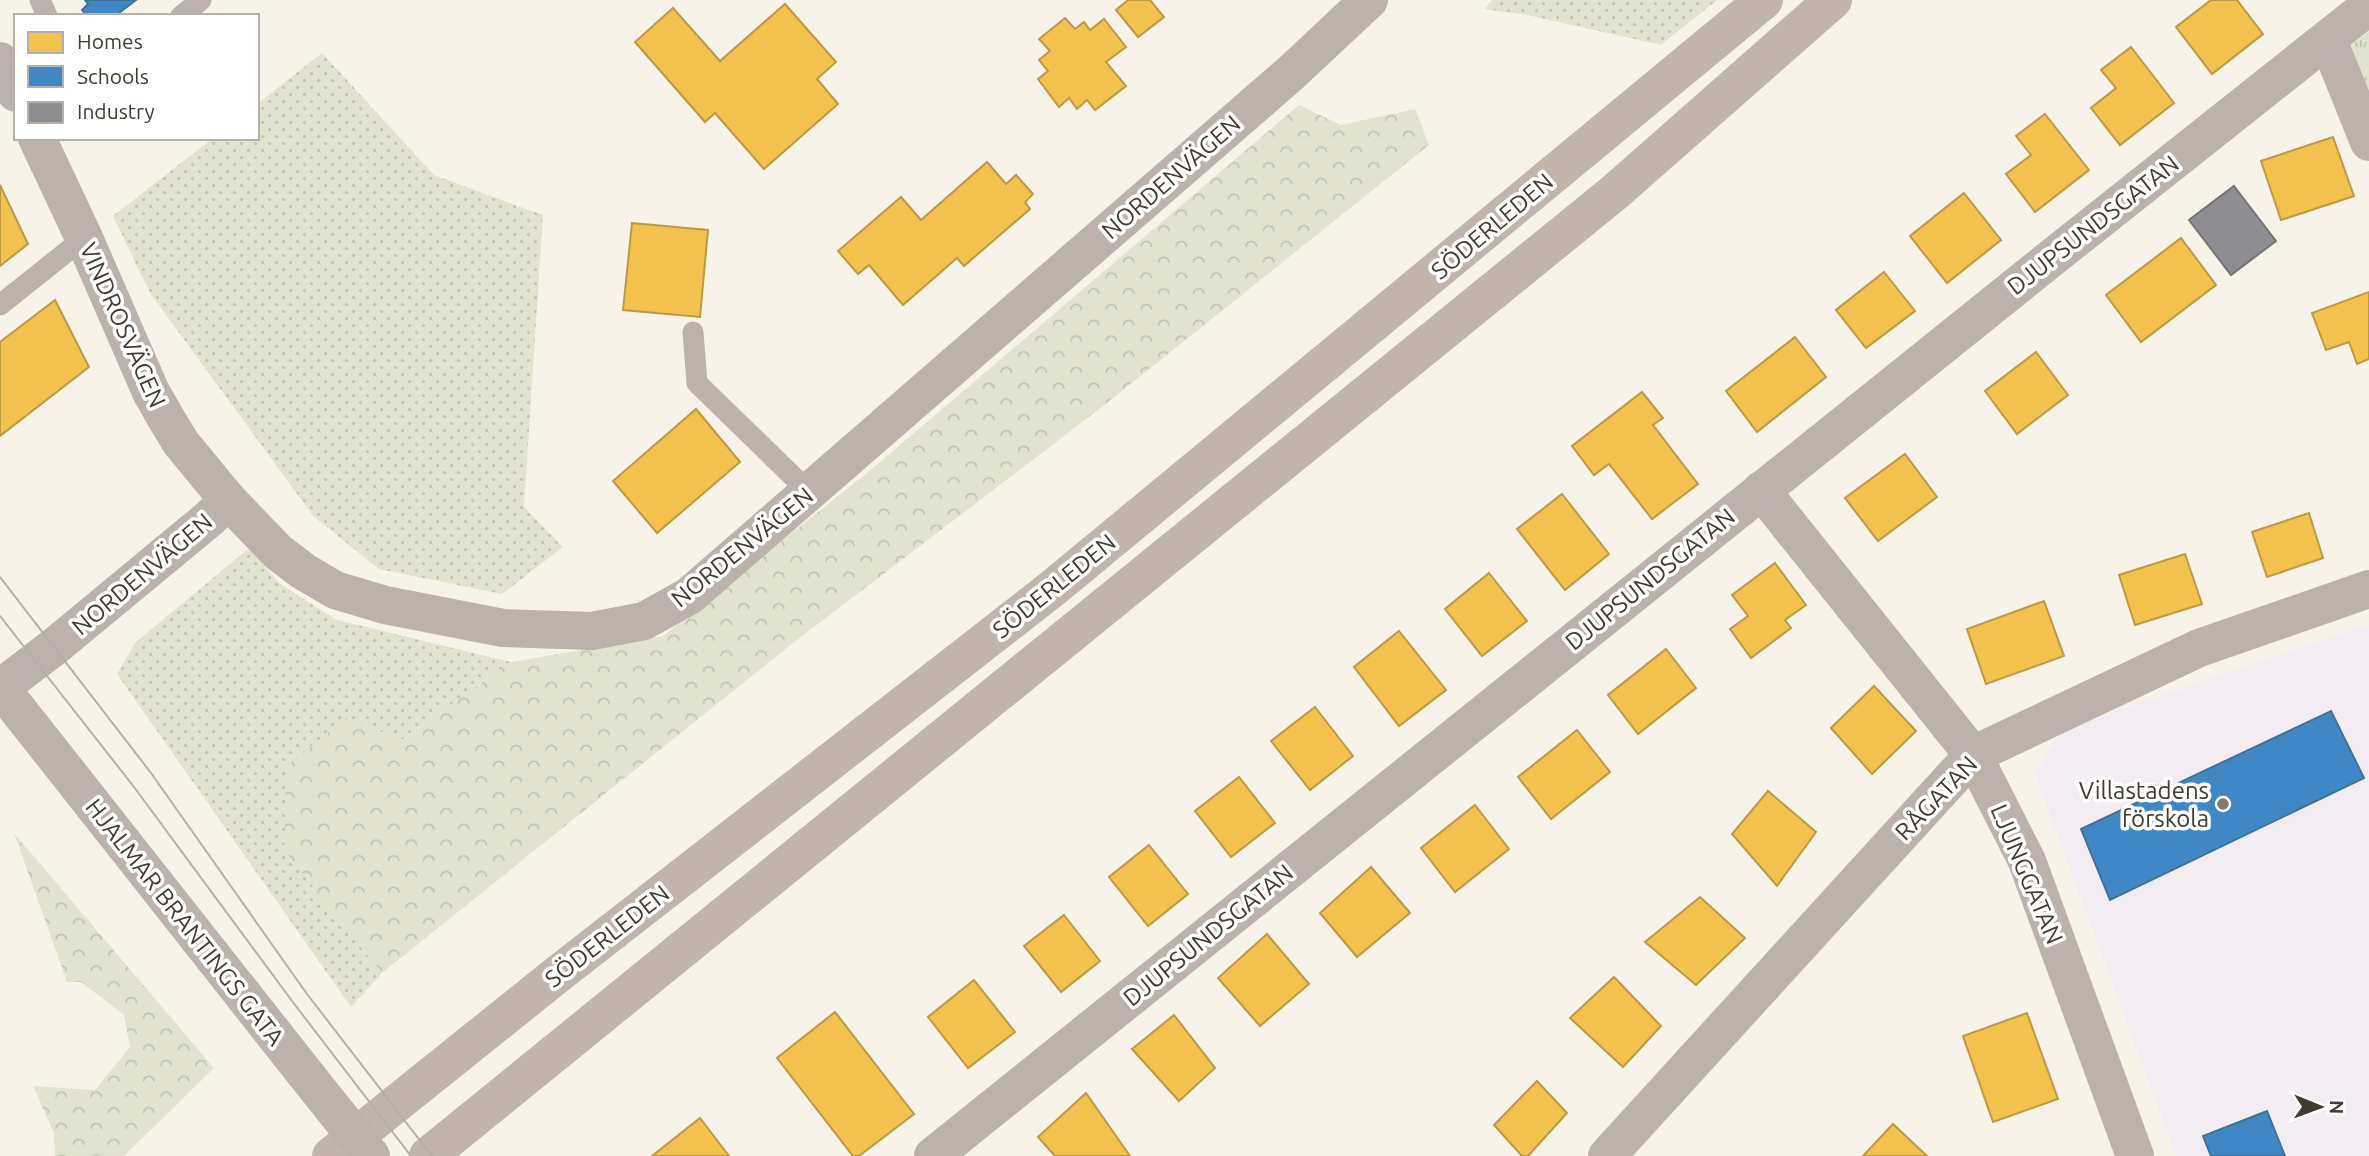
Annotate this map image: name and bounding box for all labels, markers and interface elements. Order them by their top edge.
legend [14,14,259,140]
text: Homes [77,29,143,53]
text: Schools [77,64,149,88]
text: Industry [77,99,155,123]
street label: NORDENVÄGEN [1096,110,1246,244]
street label: DJUPSUNDSGATAN [2002,150,2184,300]
street label: SÖDERLEDEN [1426,168,1558,284]
street label: VINDROSVÄGEN [75,238,171,412]
street label: NORDENVÄGEN [666,482,818,612]
street label: DJUPSUNDSGATAN [1560,503,1740,655]
street label: NORDENVÄGEN [67,508,217,640]
street label: SÖDERLEDEN [987,528,1121,644]
street label: RÅGATAN [1889,751,1983,845]
place label: Villastadens förskola [2079,777,2209,832]
street label: HJALMAR BRANTINGS GATA [80,793,290,1051]
marker: Villastadens förskola [2215,796,2231,812]
street label: LJUNGGATAN [1985,800,2069,948]
street label: DJUPSUNDSGATAN [1118,859,1298,1011]
street label: SÖDERLEDEN [540,879,674,993]
north arrow [2285,1072,2355,1142]
text: N [2326,1100,2348,1115]

